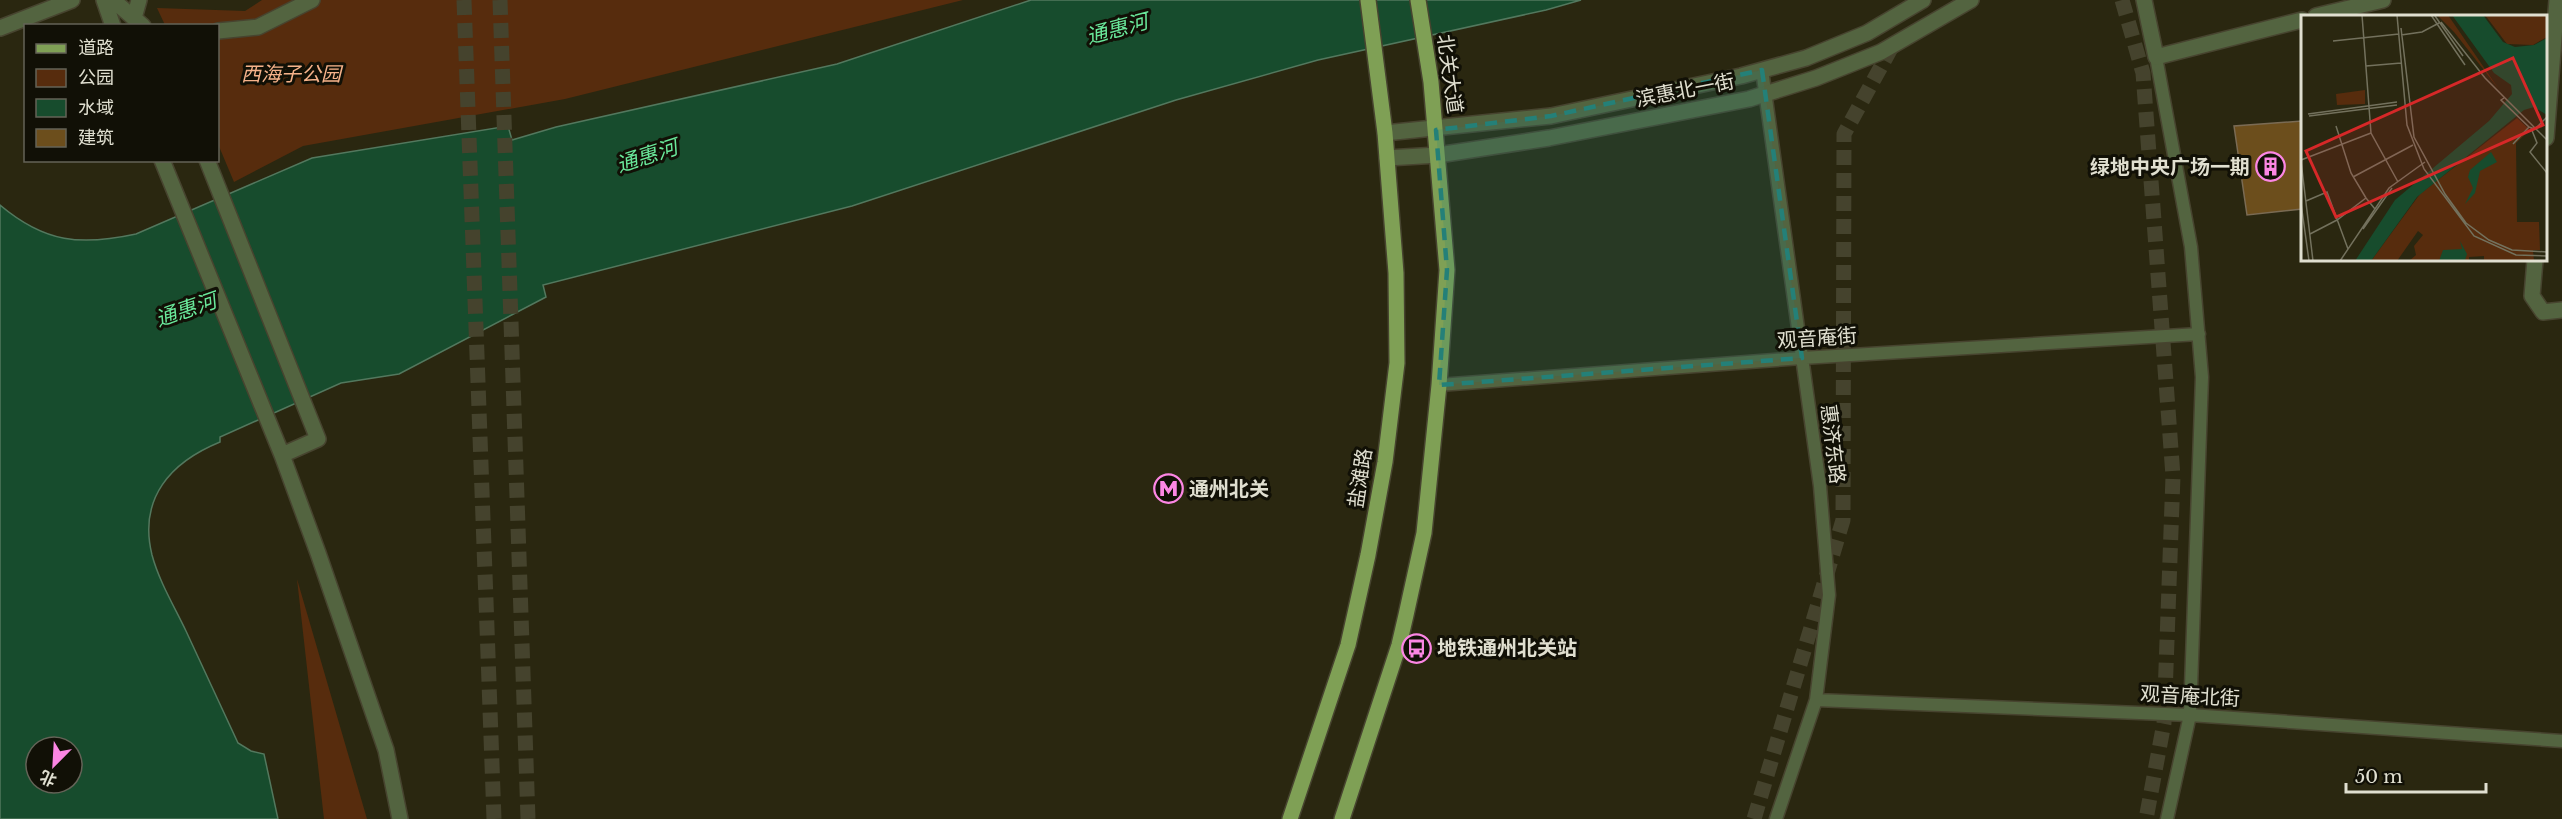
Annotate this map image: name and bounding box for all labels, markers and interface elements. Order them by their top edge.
water label: 通惠河 [1083,7,1155,50]
inset map [2301,15,2547,261]
legend [24,24,219,162]
street label: 北关大道 [1433,33,1467,115]
text: 道路 [78,37,114,59]
park label: 西海子公园 [241,62,344,86]
text: 公园 [78,67,114,89]
street label: 滨惠北一街 [1634,69,1736,111]
text: 水域 [78,97,114,119]
text: 建筑 [78,127,114,149]
water label: 通惠河 [613,133,685,178]
building icon: 绿地中央广场一期 [2255,151,2287,183]
place label: 绿地中央广场一期 [2090,155,2250,179]
water label: 通惠河 [152,286,224,333]
street label: 观音庵街 [1776,323,1858,353]
street label: 惠济东路 [1816,403,1850,485]
street label: 盐滩路 [1343,446,1377,510]
metro station icon: 通州北关 [1152,473,1184,505]
place label: 通州北关 [1189,477,1269,501]
bus stop icon: 地铁通州北关站 [1400,632,1432,664]
place label: 地铁通州北关站 [1437,636,1577,660]
street label: 观音庵北街 [2139,681,2241,711]
north arrow [24,735,84,795]
scale bar [2346,756,2486,794]
text: 北 [37,766,59,791]
text: 50 m [2355,766,2403,788]

